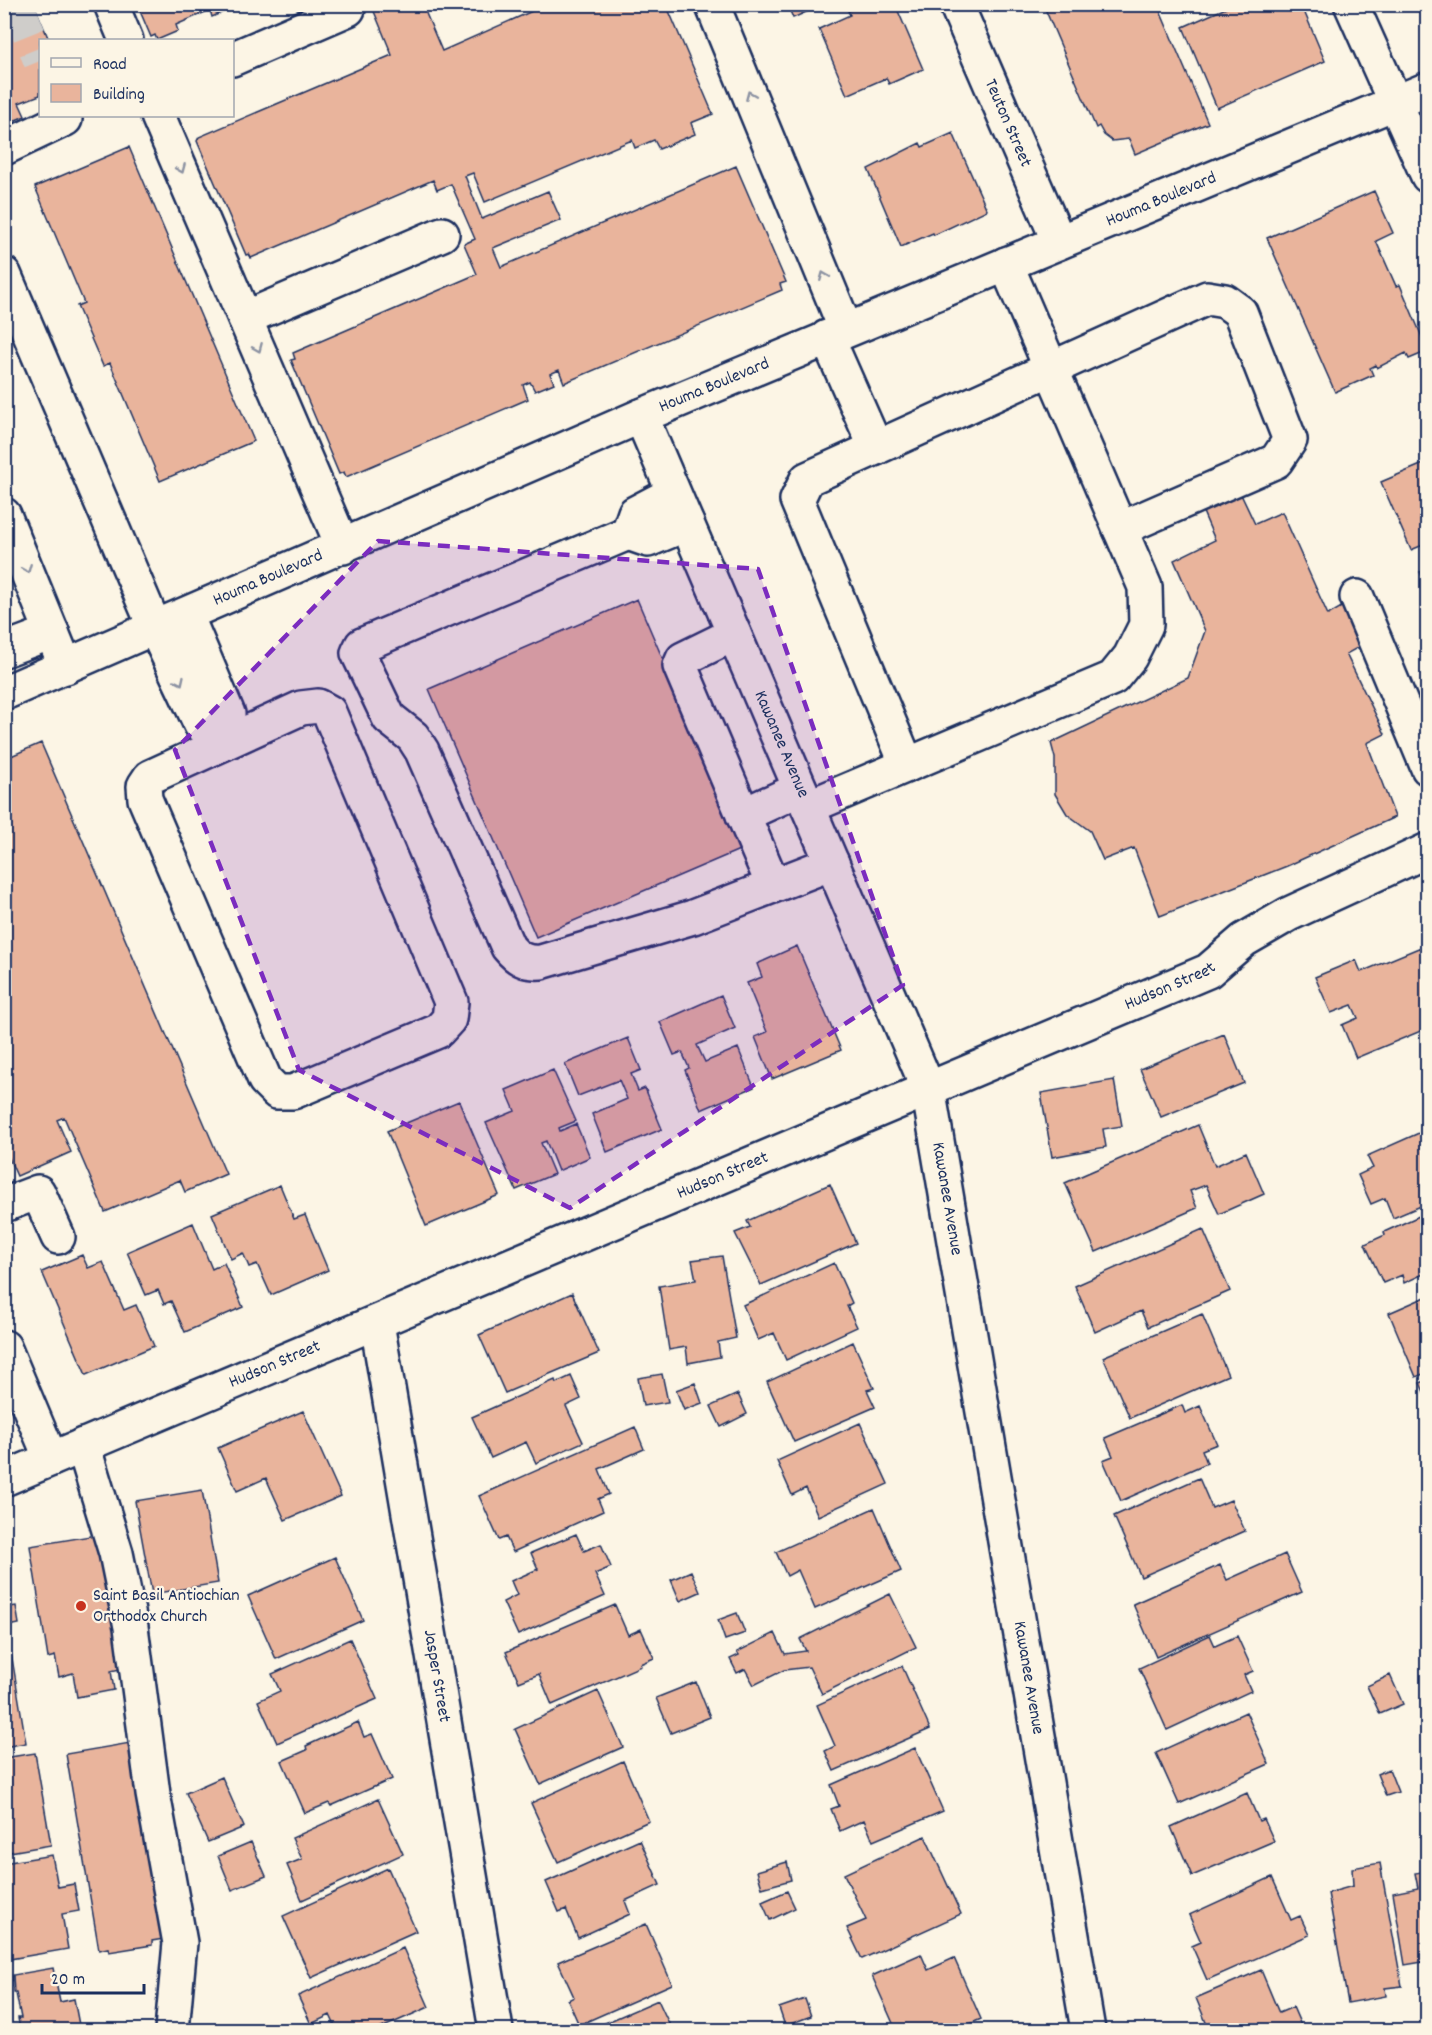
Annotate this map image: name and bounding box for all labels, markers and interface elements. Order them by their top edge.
legend [39,39,234,117]
text: Road [93,53,127,78]
street label: Teuton Street [978,75,1038,172]
text: Building [93,83,145,108]
one-way arrow [745,91,757,102]
one-way arrow [174,163,186,174]
street label: Houma Boulevard [1102,166,1220,234]
one-way arrow [819,271,832,281]
one-way arrow [251,342,263,353]
street label: Houma Boulevard [655,351,773,420]
street label: Houma Boulevard [209,543,327,613]
one-way arrow [19,564,32,574]
one-way arrow [173,675,185,686]
street label: Kawanee Avenue [747,687,815,802]
street label: Hudson Street [1121,956,1222,1017]
street label: Kawanee Avenue [925,1140,969,1257]
street label: Hudson Street [673,1145,773,1206]
street label: Hudson Street [225,1334,325,1395]
place label: Saint Basil Antiochian Orthodox Church [93,1584,240,1630]
marker: Saint Basil Antiochian Orthodox Church [74,1599,88,1613]
street label: Kawanee Avenue [1006,1619,1050,1736]
street label: Jasper Street [416,1628,457,1725]
scale bar [42,1957,144,1995]
text: 20 m [51,1968,85,1993]

